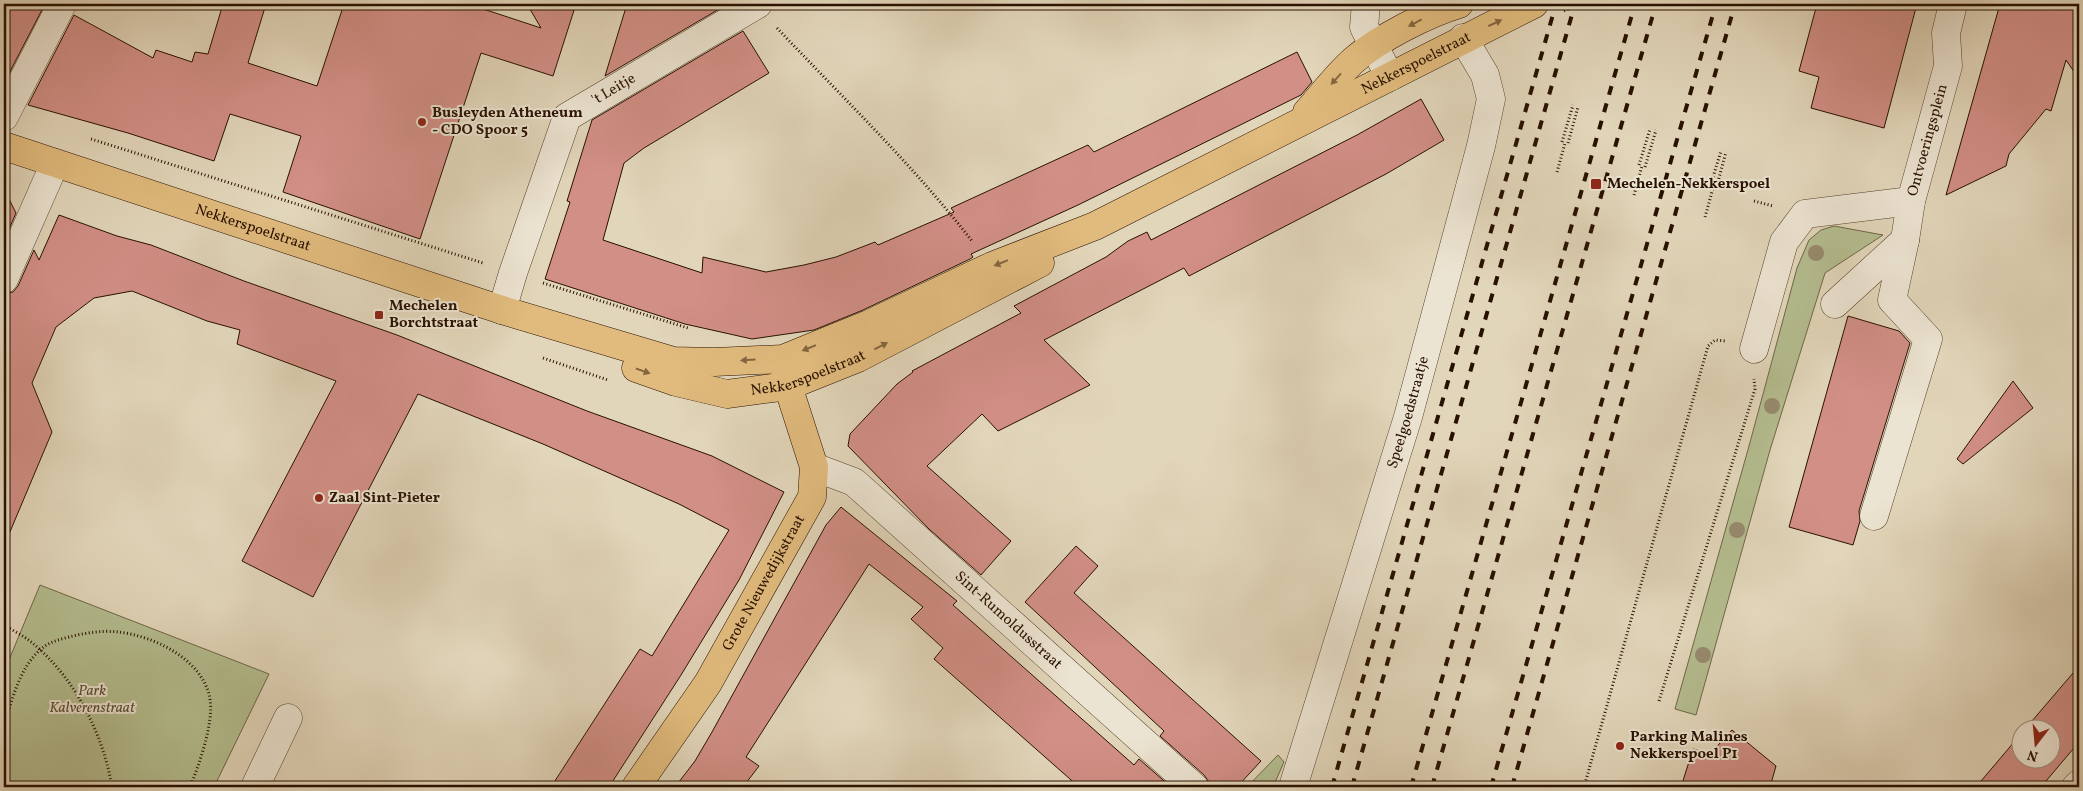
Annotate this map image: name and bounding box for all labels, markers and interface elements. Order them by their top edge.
one-way arrow [1488,18,1502,26]
one-way arrow [1407,19,1422,27]
street label: Nekkerspoelstraat [1358,27,1475,100]
street label: 't Leitje [588,68,640,111]
one-way arrow [1331,73,1342,86]
street label: Ontvoeringsplein [1902,82,1953,199]
place label: Busleyden Atheneum - CDO Spoor 5 [432,103,583,141]
marker: Busleyden Atheneum - CDO Spoor 5 [416,116,428,128]
place label: Mechelen-Nekkerspoel [1607,174,1770,195]
marker: Mechelen-Nekkerspoel [1589,177,1603,191]
street label: Nekkerspoelstraat [192,199,313,257]
one-way arrow [993,259,1008,267]
place label: Mechelen Borchtstraat [389,296,479,334]
marker: Mechelen Borchtstraat [373,309,385,321]
one-way arrow [874,342,888,350]
street label: Nekkerspoelstraat [749,345,870,401]
one-way arrow [802,345,817,352]
street label: Speelgoedstraatje [1382,354,1434,471]
one-way arrow [740,357,756,365]
one-way arrow [636,367,651,375]
place label: Zaal Sint-Pieter [329,488,440,509]
marker: Zaal Sint-Pieter [313,492,325,504]
street label: Grote Nieuwedijkstraat [717,511,810,655]
street label: Sint-Rumoldusstraat [950,566,1067,674]
park label: Park Kalverenstraat [49,681,136,719]
north arrow [2010,718,2060,768]
place label: Parking Malines Nekkerspoel P1 [1630,727,1748,765]
marker: Parking Malines Nekkerspoel P1 [1614,740,1626,752]
text: N [2025,745,2040,766]

